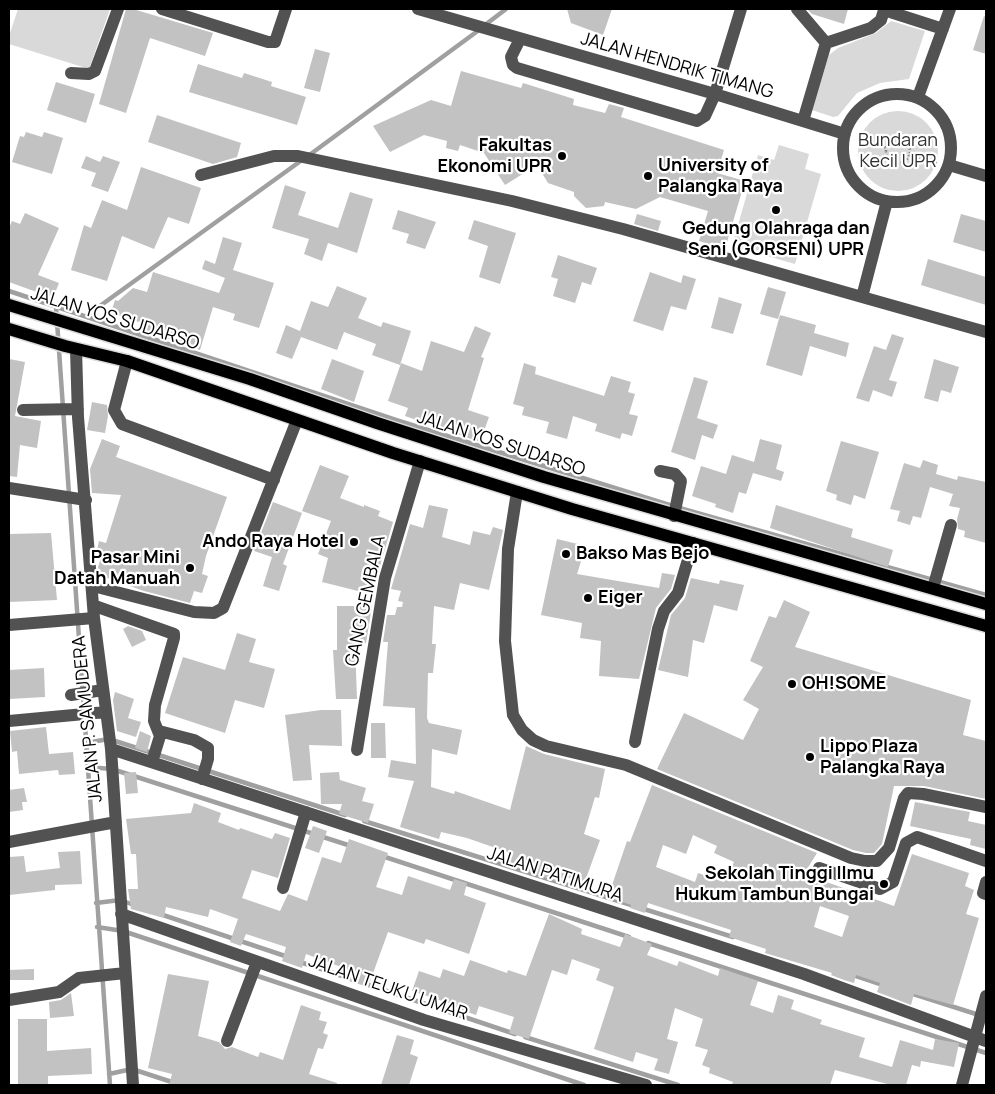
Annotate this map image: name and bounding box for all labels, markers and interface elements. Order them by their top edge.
street label: JALAN HENDRIK TIMANG [578,28,776,104]
park label: Bundaran Kecil UPR [858,130,938,172]
place label: Fakultas Ekonomi UPR [437,135,552,178]
marker: Fakultas Ekonomi UPR [556,150,568,162]
place label: University of Palangka Raya [658,155,783,198]
marker: University of Palangka Raya [642,170,654,182]
marker: Gedung Olahraga dan Seni (GORSENI) UPR [770,204,782,216]
place label: Gedung Olahraga dan Seni (GORSENI) UPR [682,218,870,260]
street label: JALAN YOS SUDARSO [28,283,202,355]
street label: JALAN YOS SUDARSO [414,407,588,481]
place label: Ando Raya Hotel [202,531,344,553]
street label: GANG GEMBALA [342,533,390,669]
marker: Ando Raya Hotel [348,536,360,548]
place label: Bakso Mas Bejo [576,543,709,565]
place label: Pasar Mini Datah Manuah [54,547,180,590]
marker: Bakso Mas Bejo [560,548,572,560]
marker: Pasar Mini Datah Manuah [184,562,196,574]
place label: Eiger [598,587,643,609]
marker: Eiger [582,592,594,604]
street label: JALAN P. SAMUDERA [69,635,107,803]
place label: OH!SOME [802,673,886,695]
marker: OH!SOME [786,678,798,690]
place label: Lippo Plaza Palangka Raya [820,736,945,779]
marker: Lippo Plaza Palangka Raya [804,751,816,763]
street label: JALAN PATIMURA [484,843,626,907]
place label: Sekolah Tinggi Ilmu Hukum Tambun Bungai [675,863,874,906]
marker: Sekolah Tinggi Ilmu Hukum Tambun Bungai [878,878,890,890]
street label: JALAN TEUKU UMAR [306,951,470,1025]

